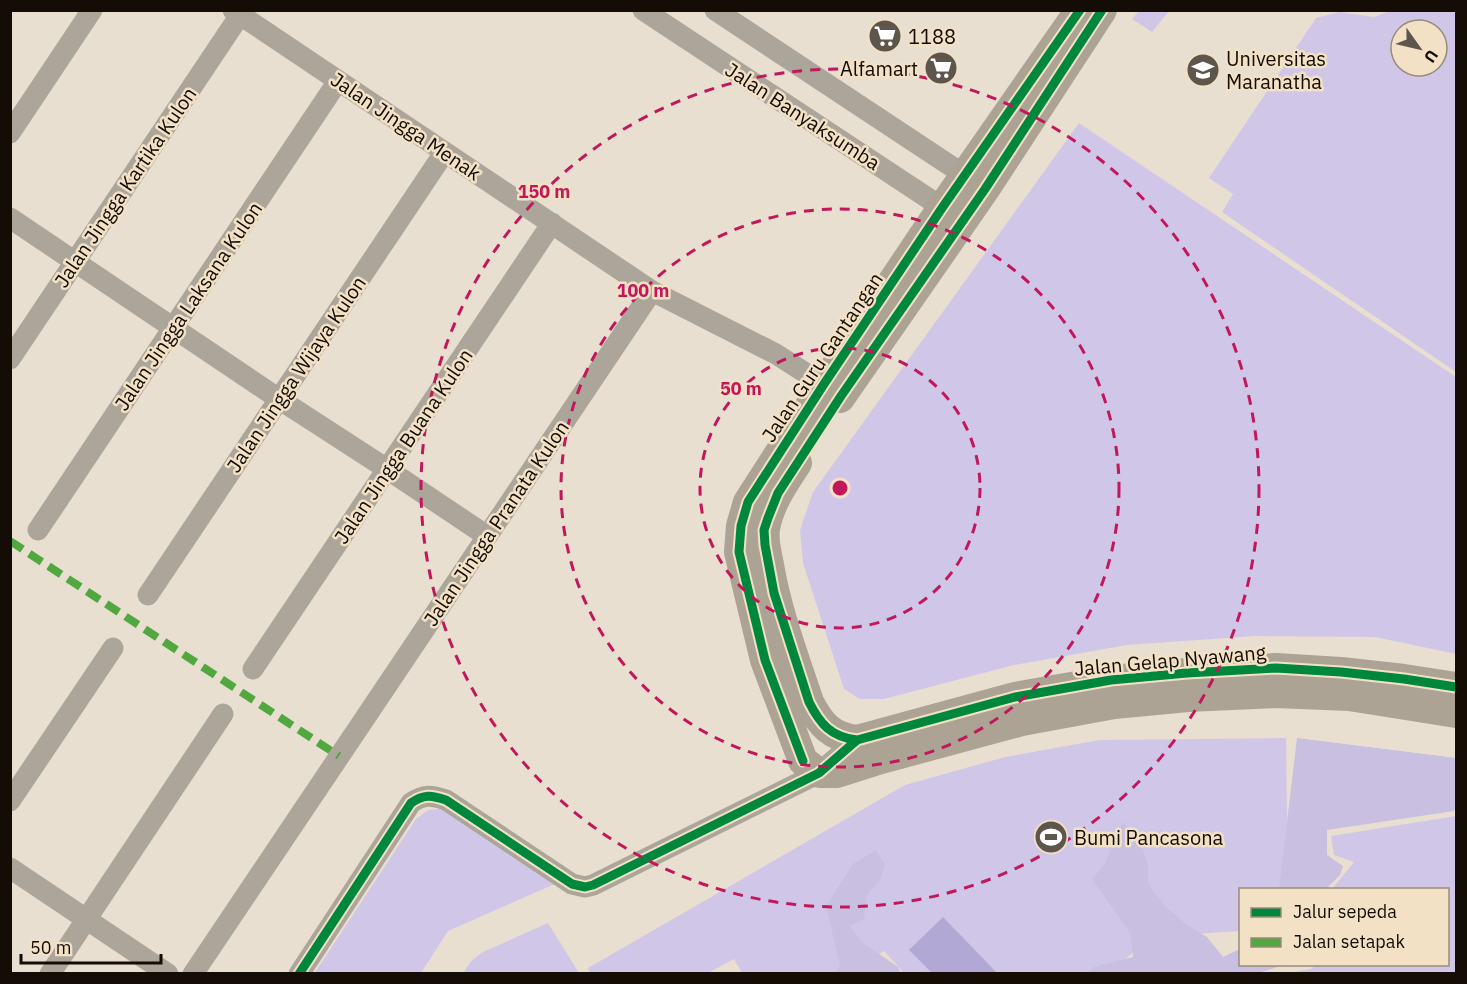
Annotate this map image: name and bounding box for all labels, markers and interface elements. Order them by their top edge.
supermarket icon: 1188 [867,18,903,54]
north arrow [1389,18,1449,78]
place label: 1188 [908,23,956,50]
place label: Universitas Maranatha [1226,45,1326,95]
text: U [1420,46,1443,67]
supermarket icon: Alfamart [923,50,959,86]
school or university icon: Universitas Maranatha [1185,52,1221,88]
place label: Alfamart [840,55,918,82]
street label: Jalan Banyaksumba [720,56,886,176]
street label: Jalan Jingga Menak [326,66,487,187]
street label: Jalan Jingga Kartika Kulon [48,81,202,293]
text: 150 m [518,180,570,203]
street label: Jalan Jingga Laksana Kulon [108,196,268,416]
street label: Jalan Guru Gantangan [755,267,889,447]
street label: Jalan Jingga Wijaya Kulon [220,270,372,478]
text: 100 m [617,279,669,302]
street label: Jalan Jingga Buana Kulon [328,343,478,549]
text: 50 m [720,377,762,400]
street label: Jalan Jingga Pranata Kulon [417,415,575,631]
centre of rings [830,478,850,498]
street label: Jalan Gelap Nyawang [1073,638,1268,682]
sports icon: Bumi Pancasona [1033,819,1069,855]
place label: Bumi Pancasona [1074,824,1224,851]
legend [1239,888,1449,966]
text: Jalur sepeda [1293,900,1397,923]
scale bar [21,927,160,965]
text: Jalan setapak [1293,930,1405,953]
text: 50 m [30,936,72,959]

